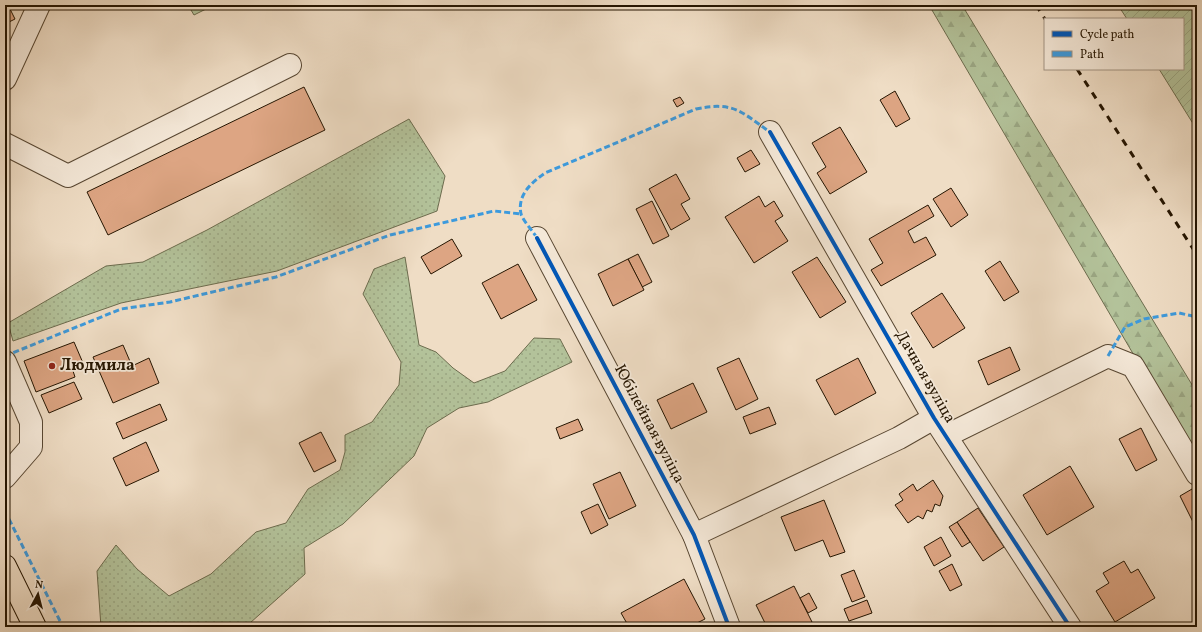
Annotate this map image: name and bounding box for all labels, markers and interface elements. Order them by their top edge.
legend [1044,18,1184,70]
text: Cycle path [1080,27,1135,43]
text: Path [1080,47,1104,63]
street label: Дачная вуліца [890,327,961,427]
place label: Людмила [60,355,135,377]
marker: Людмила [47,361,57,371]
street label: Юбілейная вуліца [608,361,690,487]
north arrow [18,574,58,614]
text: N [34,578,44,593]

